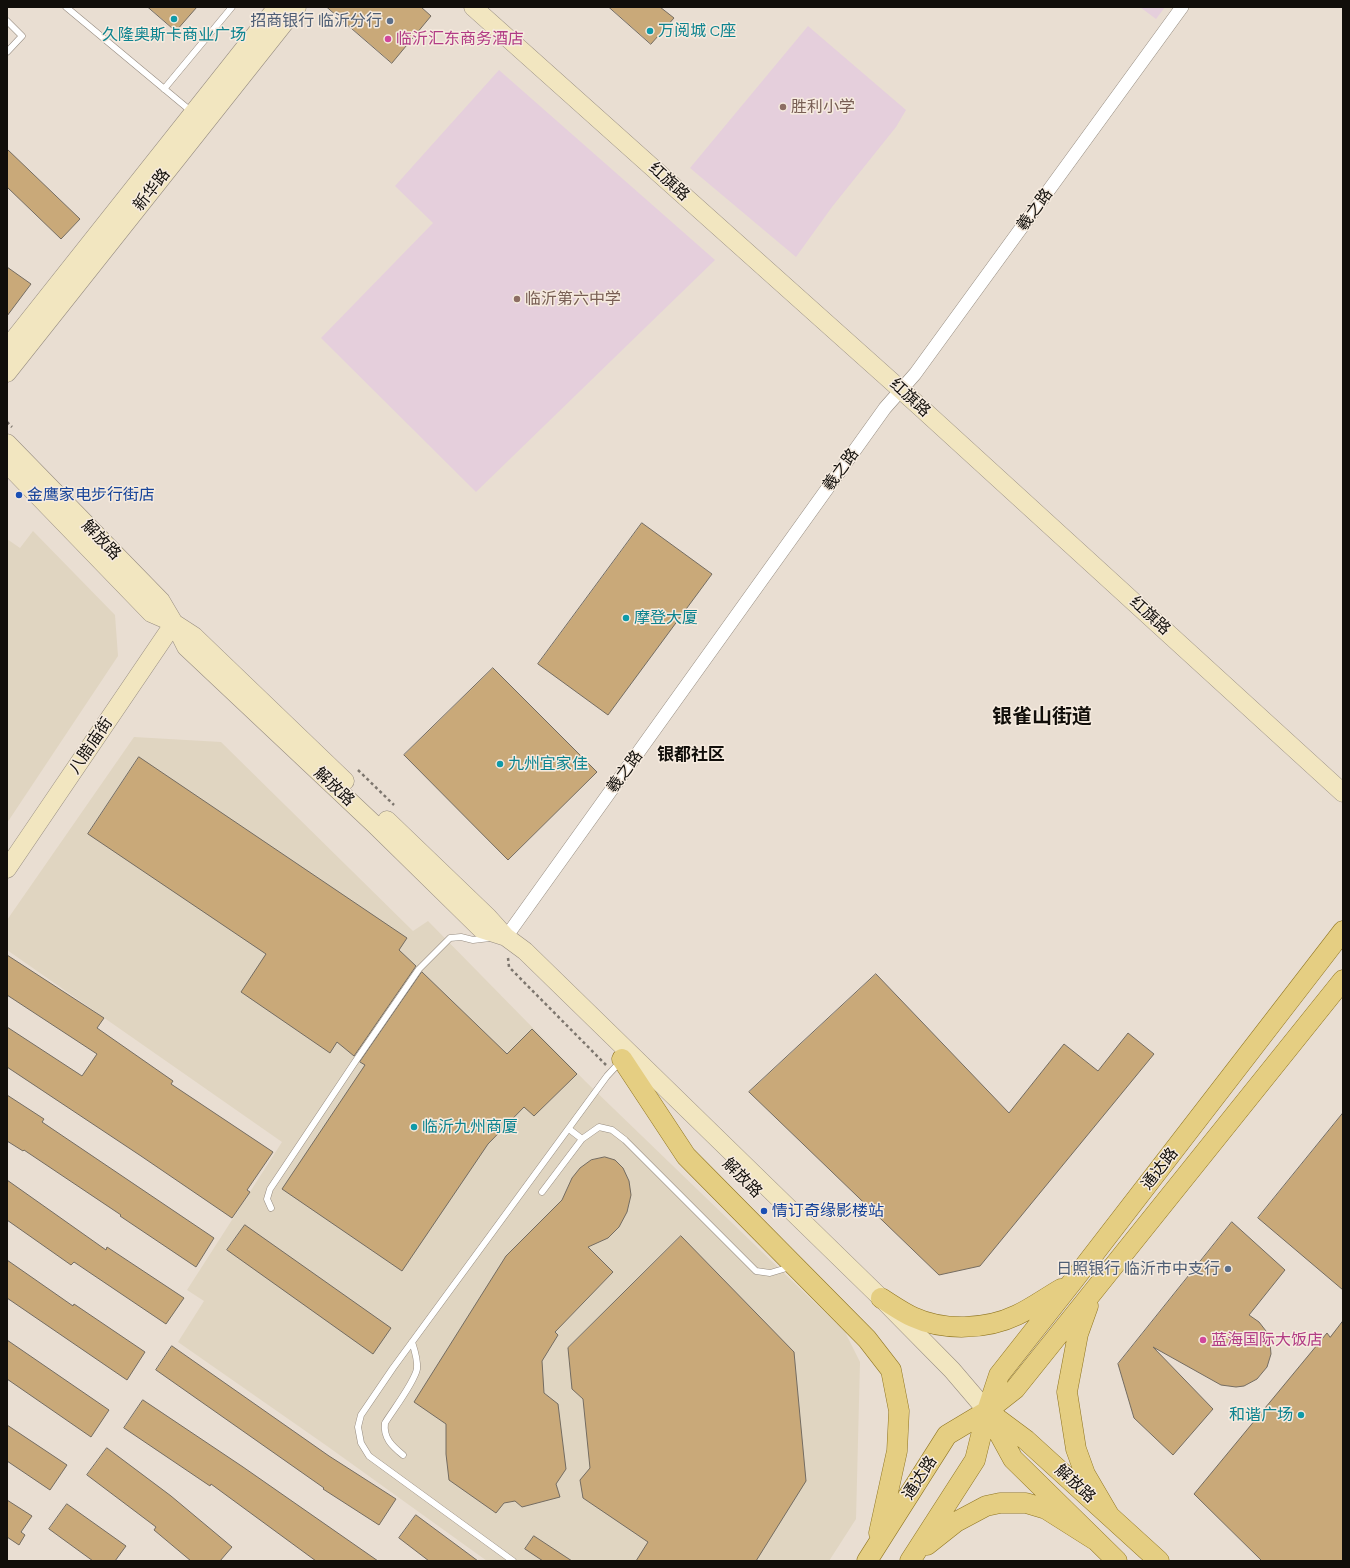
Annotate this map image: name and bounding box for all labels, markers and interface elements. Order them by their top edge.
place label: 招商银行 临沂分行 [250,11,382,31]
marker: 久隆奥斯卡商业广场 [169,14,179,24]
marker: 招商银行 临沂分行 [385,16,395,26]
place label: 万阅城 C座 [658,21,736,41]
place label: 久隆奥斯卡商业广场 [102,25,246,45]
marker: 万阅城 C座 [645,26,655,36]
place label: 临沂汇东商务酒店 [396,29,524,49]
marker: 临沂汇东商务酒店 [383,34,393,44]
place label: 胜利小学 [791,97,855,117]
marker: 胜利小学 [778,102,788,112]
street label: 红旗路 [645,159,693,205]
street label: 新华路 [130,165,174,215]
street label: 羲之路 [1013,185,1057,235]
place label: 临沂第六中学 [525,289,621,309]
marker: 临沂第六中学 [512,294,522,304]
street label: 红旗路 [886,375,934,421]
street label: 羲之路 [819,445,863,495]
place label: 金鹰家电步行街店 [27,485,155,505]
marker: 金鹰家电步行街店 [14,490,24,500]
street label: 解放路 [77,516,125,564]
street label: 红旗路 [1126,593,1174,639]
place label: 摩登大厦 [634,608,698,628]
marker: 摩登大厦 [621,613,631,623]
district label: 银雀山街道 [992,705,1092,729]
street label: 八腊庙街 [65,714,117,778]
district label: 银都社区 [657,745,725,765]
street label: 羲之路 [603,747,647,797]
place label: 九州宜家佳 [508,754,588,774]
marker: 九州宜家佳 [495,759,505,769]
street label: 解放路 [310,764,358,810]
place label: 临沂九州商厦 [422,1117,518,1137]
marker: 临沂九州商厦 [409,1122,419,1132]
street label: 通达路 [1138,1144,1182,1194]
street label: 解放路 [718,1154,766,1202]
place label: 情订奇缘影楼站 [772,1201,884,1221]
marker: 情订奇缘影楼站 [759,1206,769,1216]
place label: 日照银行 临沂市中支行 [1056,1259,1220,1279]
marker: 日照银行 临沂市中支行 [1223,1264,1233,1274]
place label: 蓝海国际大饭店 [1211,1330,1323,1350]
marker: 蓝海国际大饭店 [1198,1335,1208,1345]
place label: 和谐广场 [1229,1405,1293,1425]
marker: 和谐广场 [1296,1410,1306,1420]
street label: 通达路 [899,1453,941,1503]
street label: 解放路 [1051,1461,1099,1507]

